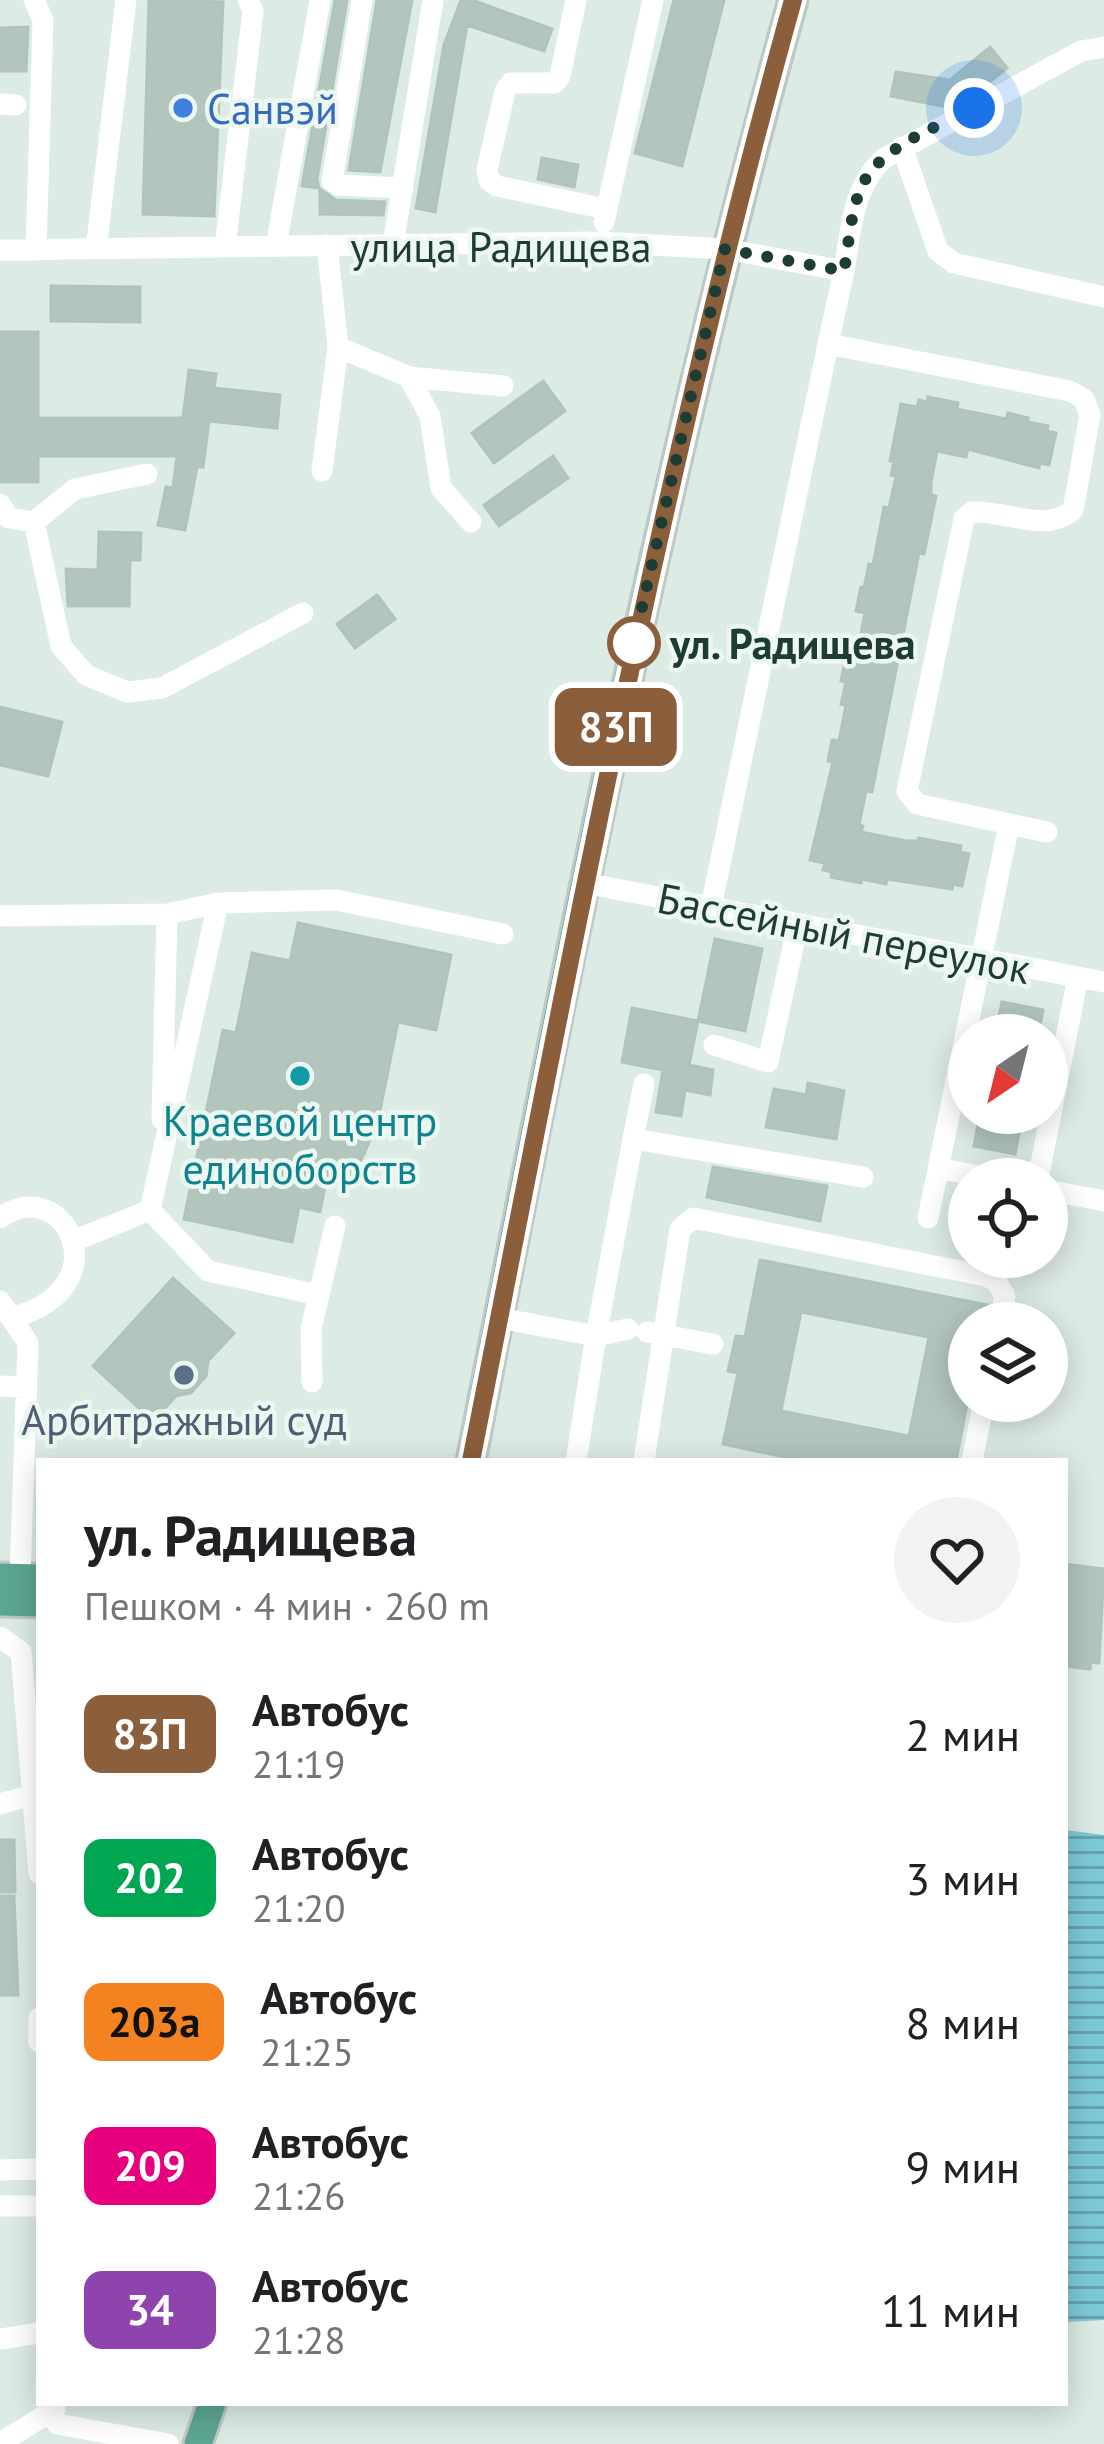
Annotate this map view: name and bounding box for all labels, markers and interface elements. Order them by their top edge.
your location [944,78,1004,138]
place label: Санвэй [207,81,338,136]
marker: Санвэй [170,95,196,121]
street label: улица Радищева [350,219,652,274]
place label: ул. Радищева [669,616,916,671]
marker: ул. Радищева [609,618,659,668]
line badge: 83П [547,688,685,766]
text: 83П [579,699,653,754]
street label: Бассейный переулок [653,870,1035,996]
north arrow [948,1014,1068,1134]
map controls [948,1014,1068,1422]
marker: Краевой центр единоборств [287,1063,313,1089]
place label: Краевой центр единоборств [163,1093,437,1196]
button: locate [948,1158,1068,1278]
button: layers [948,1302,1068,1422]
marker: Арбитражный суд [171,1362,197,1388]
place label: Арбитражный суд [21,1392,347,1447]
button: heart [894,1497,1020,1623]
text: ул. Радищева [84,1498,417,1572]
text: Пешком · 4 мин · 260 m [84,1580,490,1631]
text: Автобус [252,1680,409,1738]
text: 2 мин [906,1705,1020,1763]
text: 83П [113,1706,187,1761]
text: 21:19 [252,1738,346,1789]
text: Автобус [252,1824,409,1882]
text: 3 мин [906,1849,1020,1907]
text: 202 [114,1850,186,1905]
text: 21:20 [252,1882,346,1933]
text: Автобус [260,1968,417,2026]
text: 8 мин [906,1993,1020,2051]
text: 203а [108,1994,200,2049]
text: 21:25 [260,2026,354,2077]
text: Автобус [252,2112,409,2170]
text: 9 мин [906,2137,1020,2195]
text: 209 [114,2138,186,2193]
text: 21:26 [252,2170,346,2221]
text: Автобус [252,2256,409,2314]
text: 11 мин [881,2281,1020,2339]
text: 34 [126,2282,174,2337]
text: 21:28 [252,2314,346,2365]

